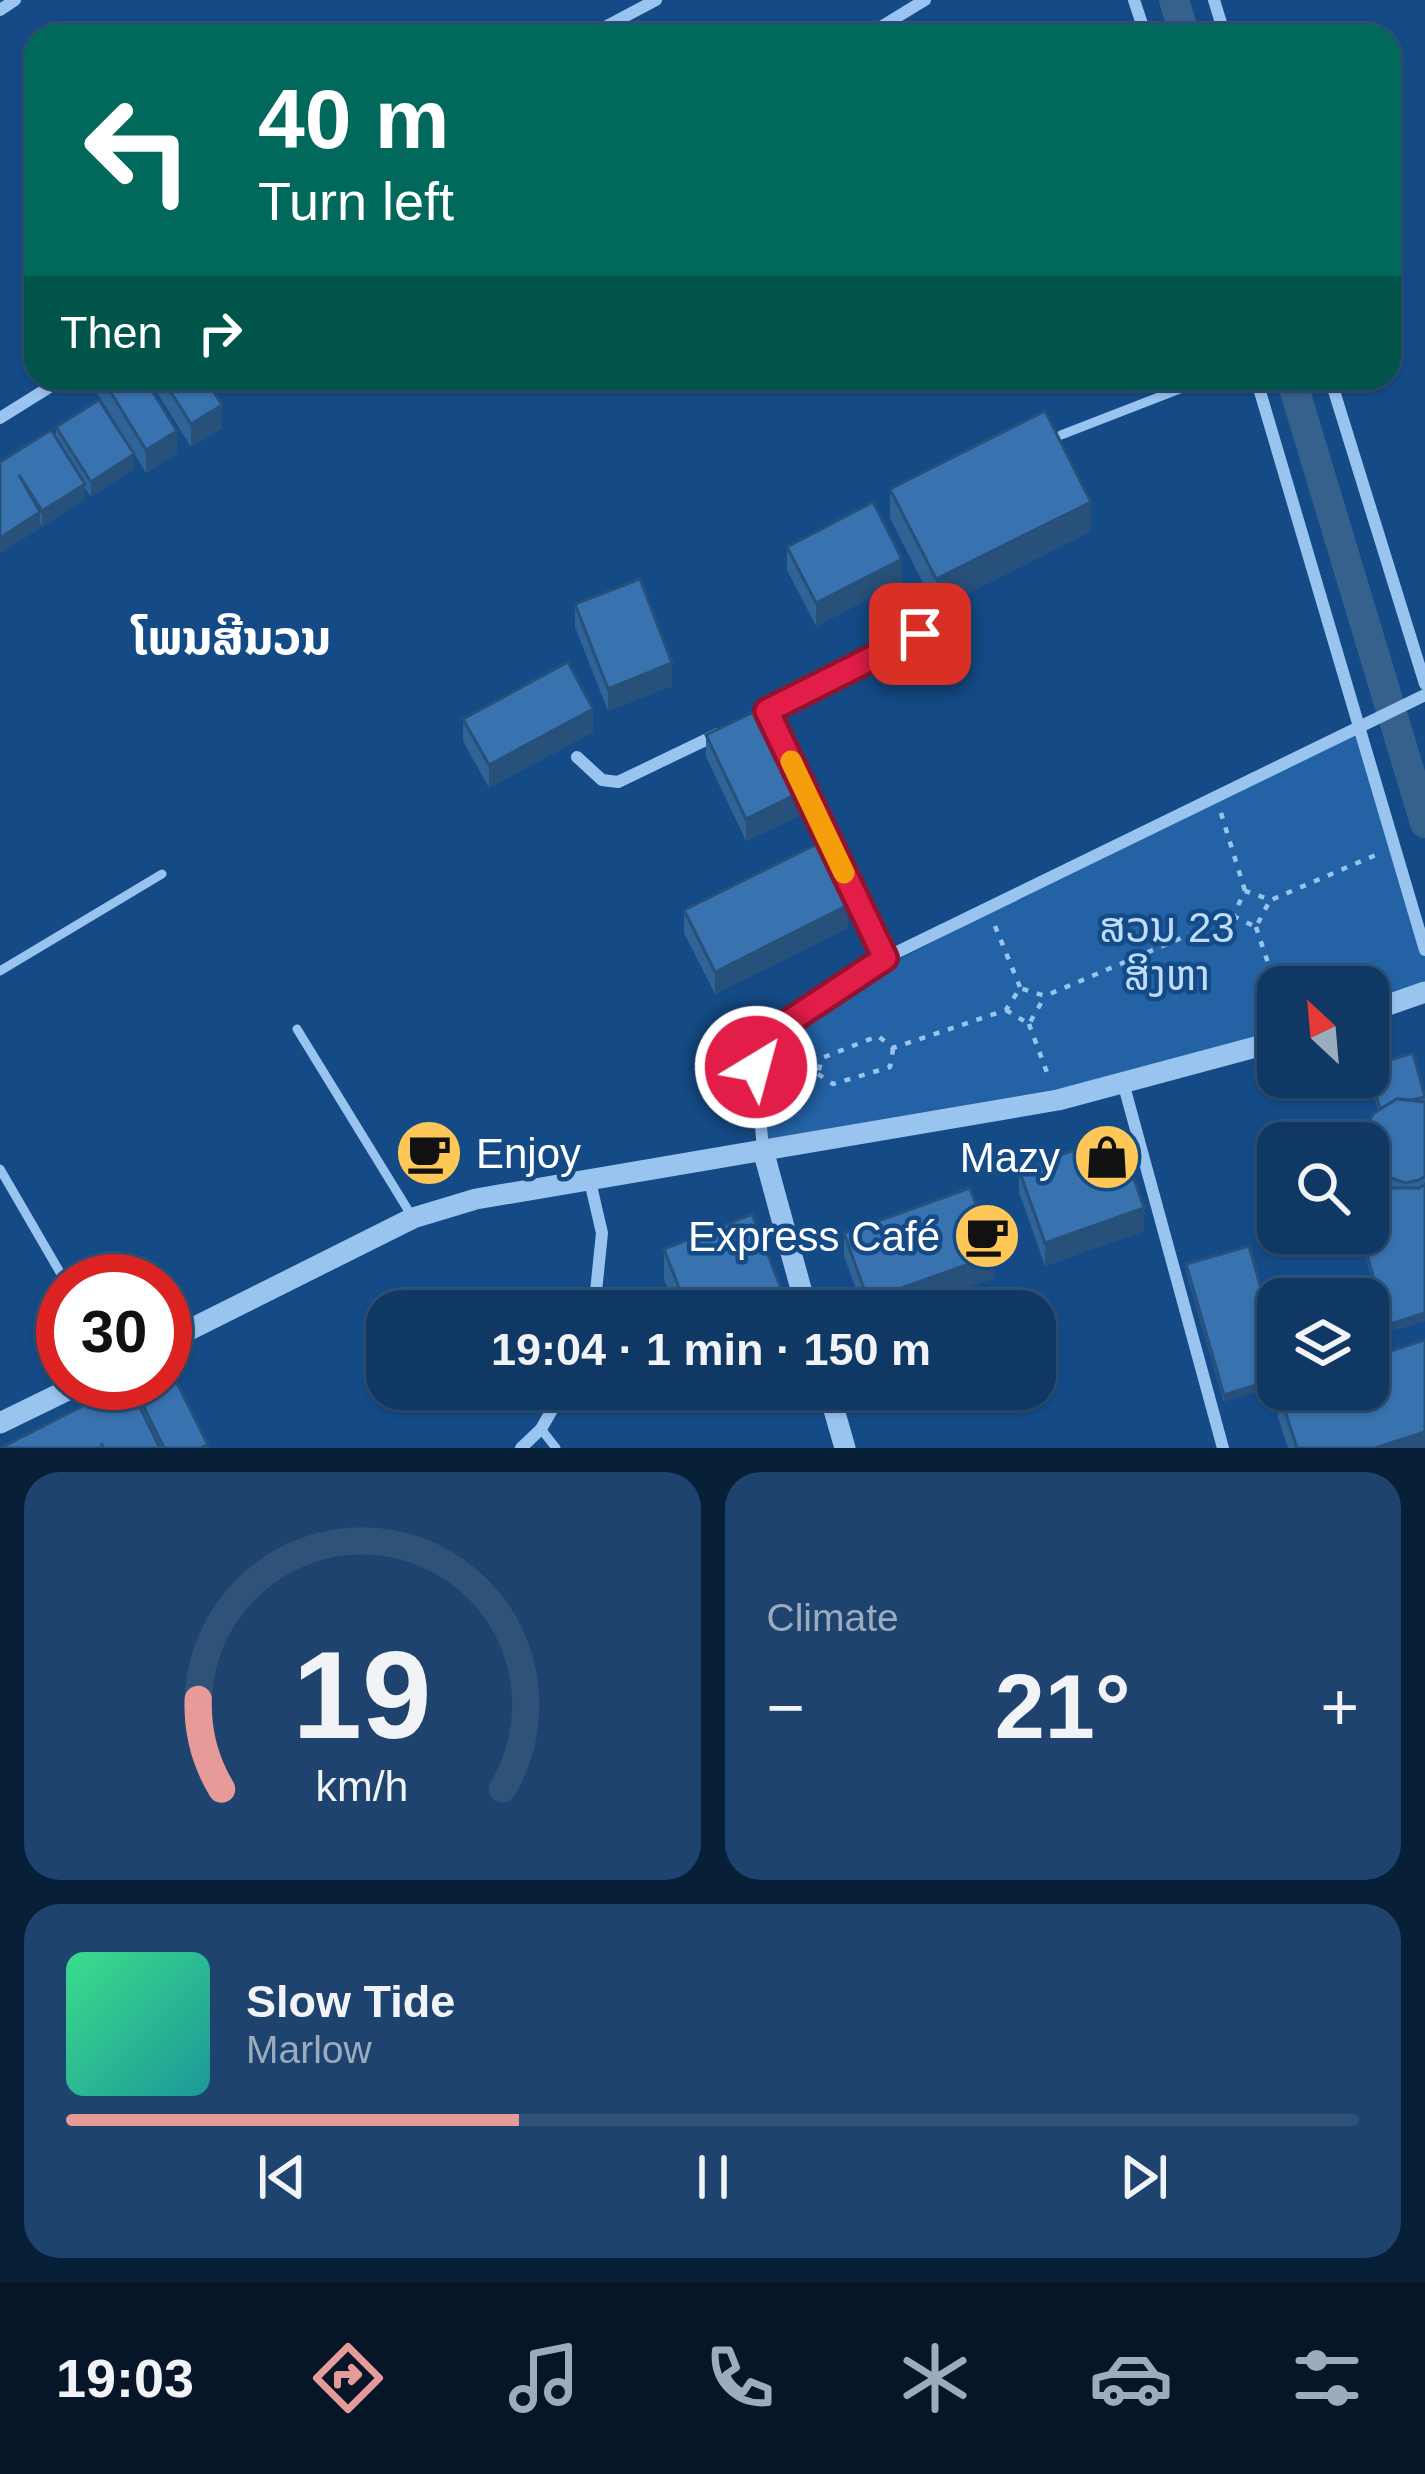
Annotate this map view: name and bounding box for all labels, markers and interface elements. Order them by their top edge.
icon: left [60,72,216,228]
text: 40 m [258,72,449,166]
text: Turn left [258,171,454,231]
icon: right [187,300,253,366]
text: Then [60,307,163,358]
pin [869,583,971,685]
icon: arrive [887,601,953,667]
district label: ໂພນສີນວນ [130,612,331,665]
park label: ສວນ 23 ສິງຫາ [1099,904,1235,999]
north arrow [1257,966,1389,1098]
map controls [1257,966,1389,1410]
position arrow [693,1004,819,1130]
cafe icon: Enjoy [394,1118,464,1188]
shop icon: Mazy [1072,1122,1142,1192]
button: search [1257,1122,1389,1254]
place label: Enjoy [476,1130,581,1177]
place label: Mazy [960,1134,1060,1181]
cafe icon: Express Café [952,1201,1022,1271]
place label: Express Café [688,1213,940,1260]
speed limit sign: 30 [36,1254,192,1410]
button: layers [1257,1278,1389,1410]
text: 19:04 · 1 min · 150 m [491,1324,931,1375]
text: Climate [767,1596,899,1639]
text: 19 [293,1625,432,1764]
text: 21° [995,1657,1131,1757]
text: − [767,1670,805,1744]
text: + [1320,1670,1359,1744]
text: km/h [316,1762,409,1810]
text: Slow Tide [246,1976,455,2027]
text: Marlow [246,2028,372,2071]
icon: previous [249,2144,315,2210]
icon: pause [680,2144,746,2210]
icon: next [1111,2144,1177,2210]
icon: directions [306,2336,390,2420]
icon: music [502,2336,586,2420]
icon: phone [698,2336,782,2420]
icon: climate [893,2336,977,2420]
icon: car [1089,2336,1173,2420]
icon: filters [1285,2336,1369,2420]
text: 19:03 [56,2348,194,2408]

